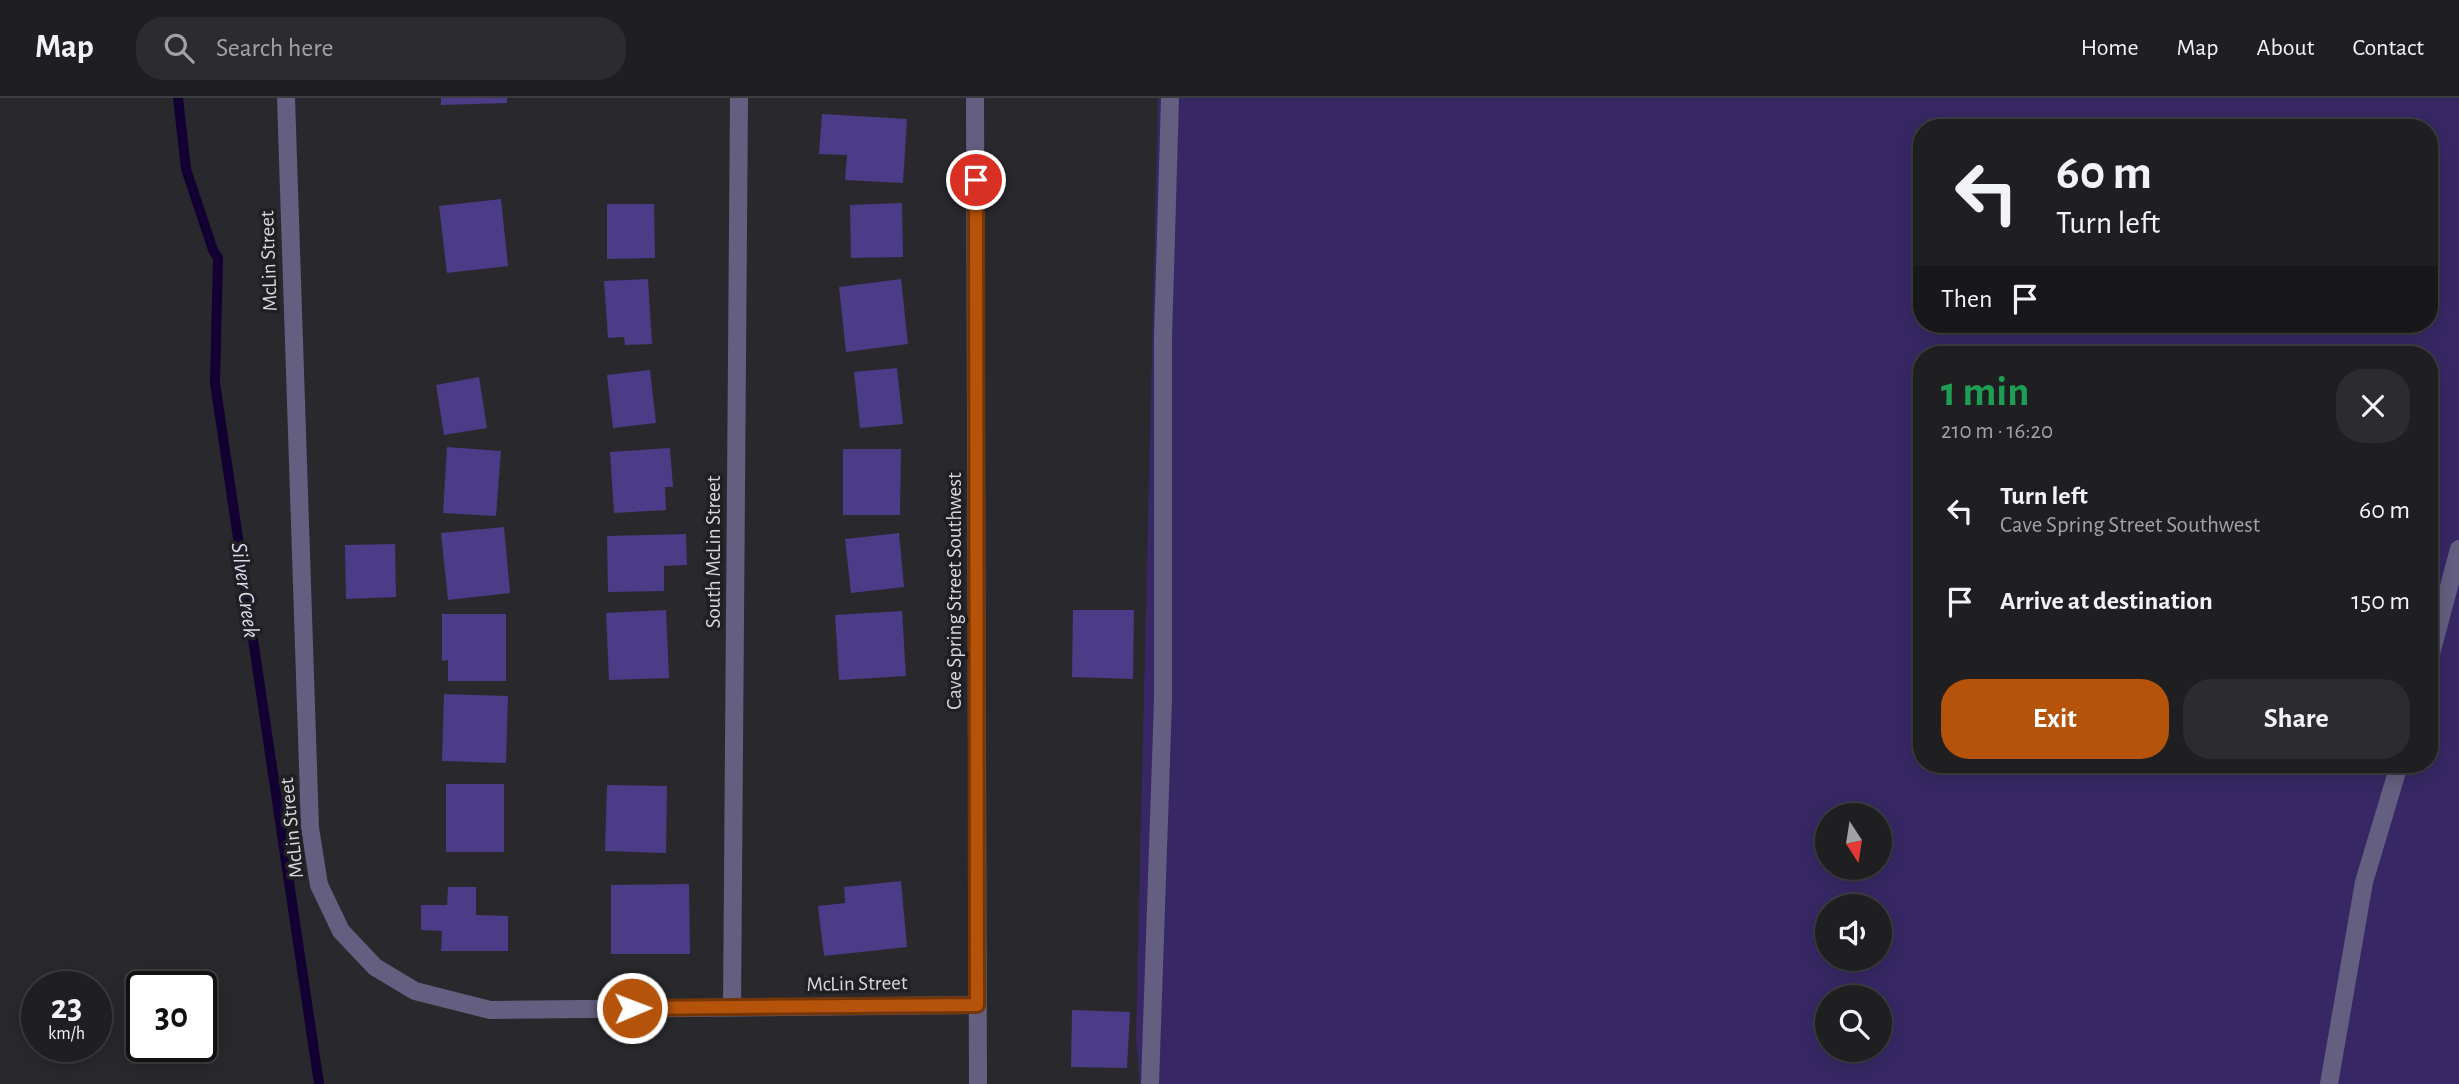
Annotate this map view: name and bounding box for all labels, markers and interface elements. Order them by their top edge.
search box [136,17,626,80]
icon: search [160,29,198,67]
text: Map [35,31,94,64]
text: Search here [216,35,334,61]
text: Home [2081,36,2139,60]
text: Map [2177,36,2219,60]
text: About [2257,36,2314,60]
text: Contact [2352,36,2424,60]
icon: left [1941,147,2032,238]
text: 60 m [2056,149,2152,198]
pin [946,150,1006,210]
icon: arrive [957,161,995,199]
text: Turn left [2056,207,2160,239]
street label: McLin Street [256,210,281,312]
icon: arrive [2006,280,2044,318]
text: Then [1941,286,1992,312]
button: close [2336,369,2410,443]
text: 1 min [1941,371,2030,413]
text: 210 m · 16:20 [1941,420,2053,443]
street label: Cave Spring Street Southwest [944,472,965,710]
street label: South McLin Street [703,475,724,628]
text: Turn left [2000,483,2088,509]
icon: left [1941,492,1979,530]
text: 60 m [2359,497,2410,523]
text: Cave Spring Street Southwest [2000,514,2260,537]
water label: Silver Creek [226,541,263,640]
icon: arrive [1941,583,1979,621]
text: Arrive at destination [2000,588,2213,614]
text: 150 m [2351,588,2410,614]
button: Exit [1941,679,2169,759]
button: Share [2183,679,2410,759]
street label: McLin Street [276,776,307,879]
north arrow [1815,803,1892,880]
map controls [1815,803,1892,1062]
button: sound [1815,894,1892,971]
speed limit sign: 30 [126,971,217,1062]
position arrow [595,971,669,1045]
street label: McLin Street [806,972,908,995]
button: search [1815,985,1892,1062]
text: 23 [51,990,82,1025]
text: km/h [48,1025,85,1043]

